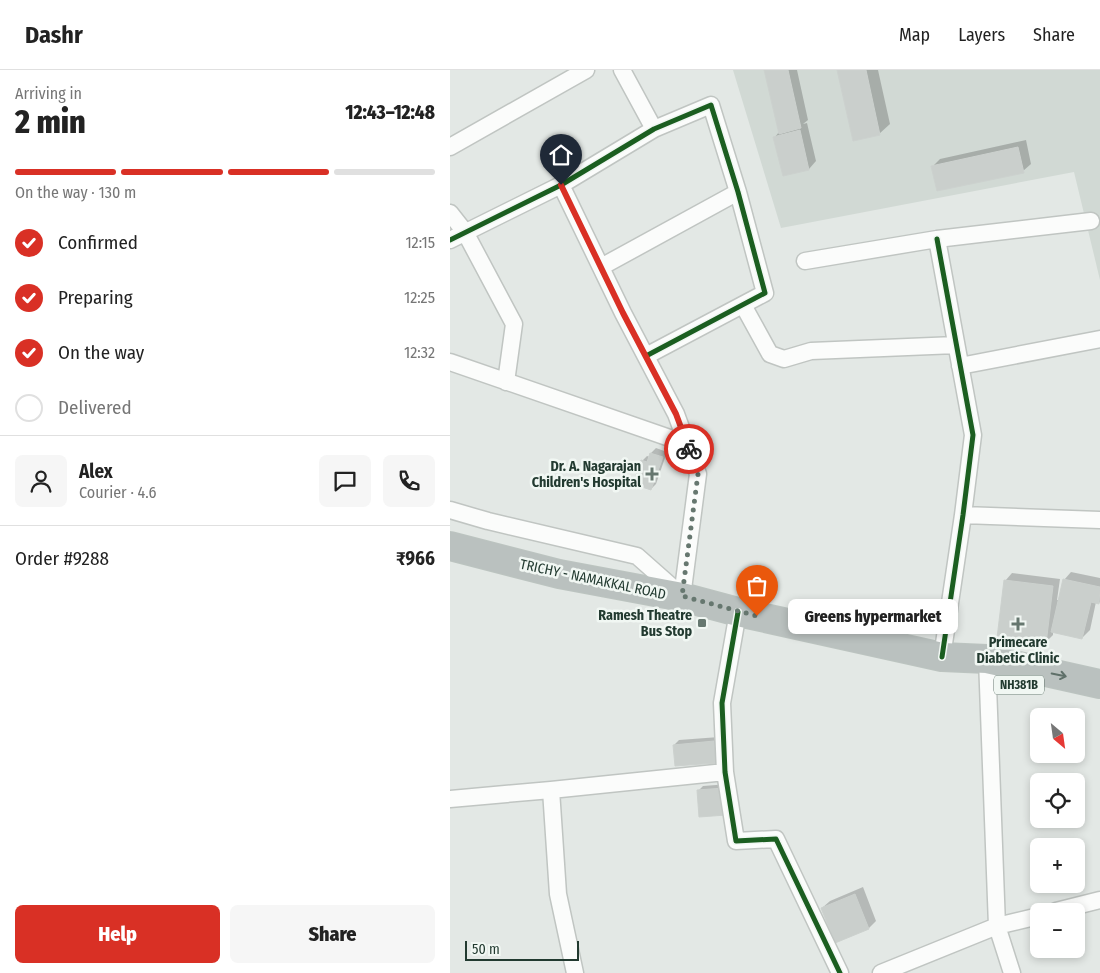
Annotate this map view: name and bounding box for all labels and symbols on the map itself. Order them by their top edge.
pin [540,134,582,185]
courier [664,424,714,474]
place label: Dr. A. Nagarajan Children's Hospital [532,458,641,491]
marker: Dr. A. Nagarajan Children's Hospital [645,467,659,481]
street label: TRICHY - NAMAKKAL ROAD [518,556,667,603]
pin [736,565,778,616]
callout: Greens hypermarket [787,598,957,634]
place label: Ramesh Theatre Bus Stop [598,607,692,640]
marker: Ramesh Theatre Bus Stop [696,617,708,629]
marker: Primecare Diabetic Clinic [1011,617,1025,631]
place label: Primecare Diabetic Clinic [977,634,1060,667]
one-way arrow [1050,671,1066,680]
road number: NH381B [994,676,1044,694]
north arrow [1030,708,1085,762]
scale bar [465,938,579,961]

